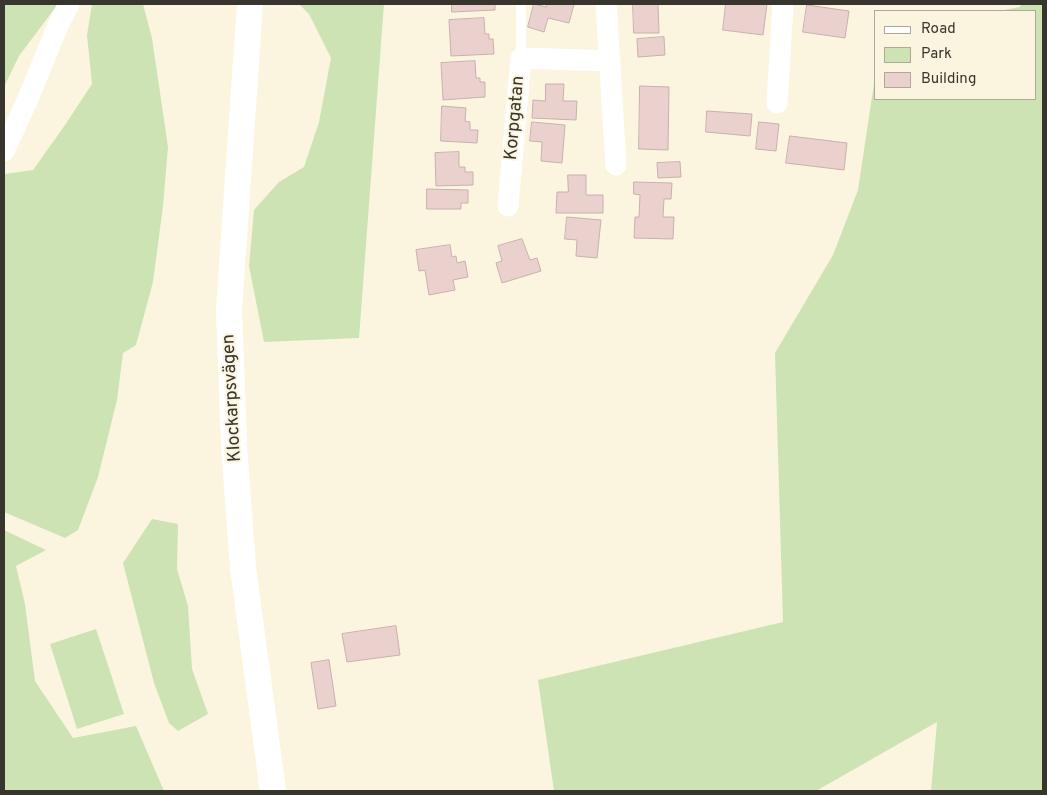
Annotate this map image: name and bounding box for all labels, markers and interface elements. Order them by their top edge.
legend [874,10,1037,100]
text: Road [921,20,956,39]
text: Park [921,45,952,64]
text: Building [921,70,976,89]
street label: Korpgatan [502,75,530,161]
street label: Klockarpsvägen [219,333,247,463]

